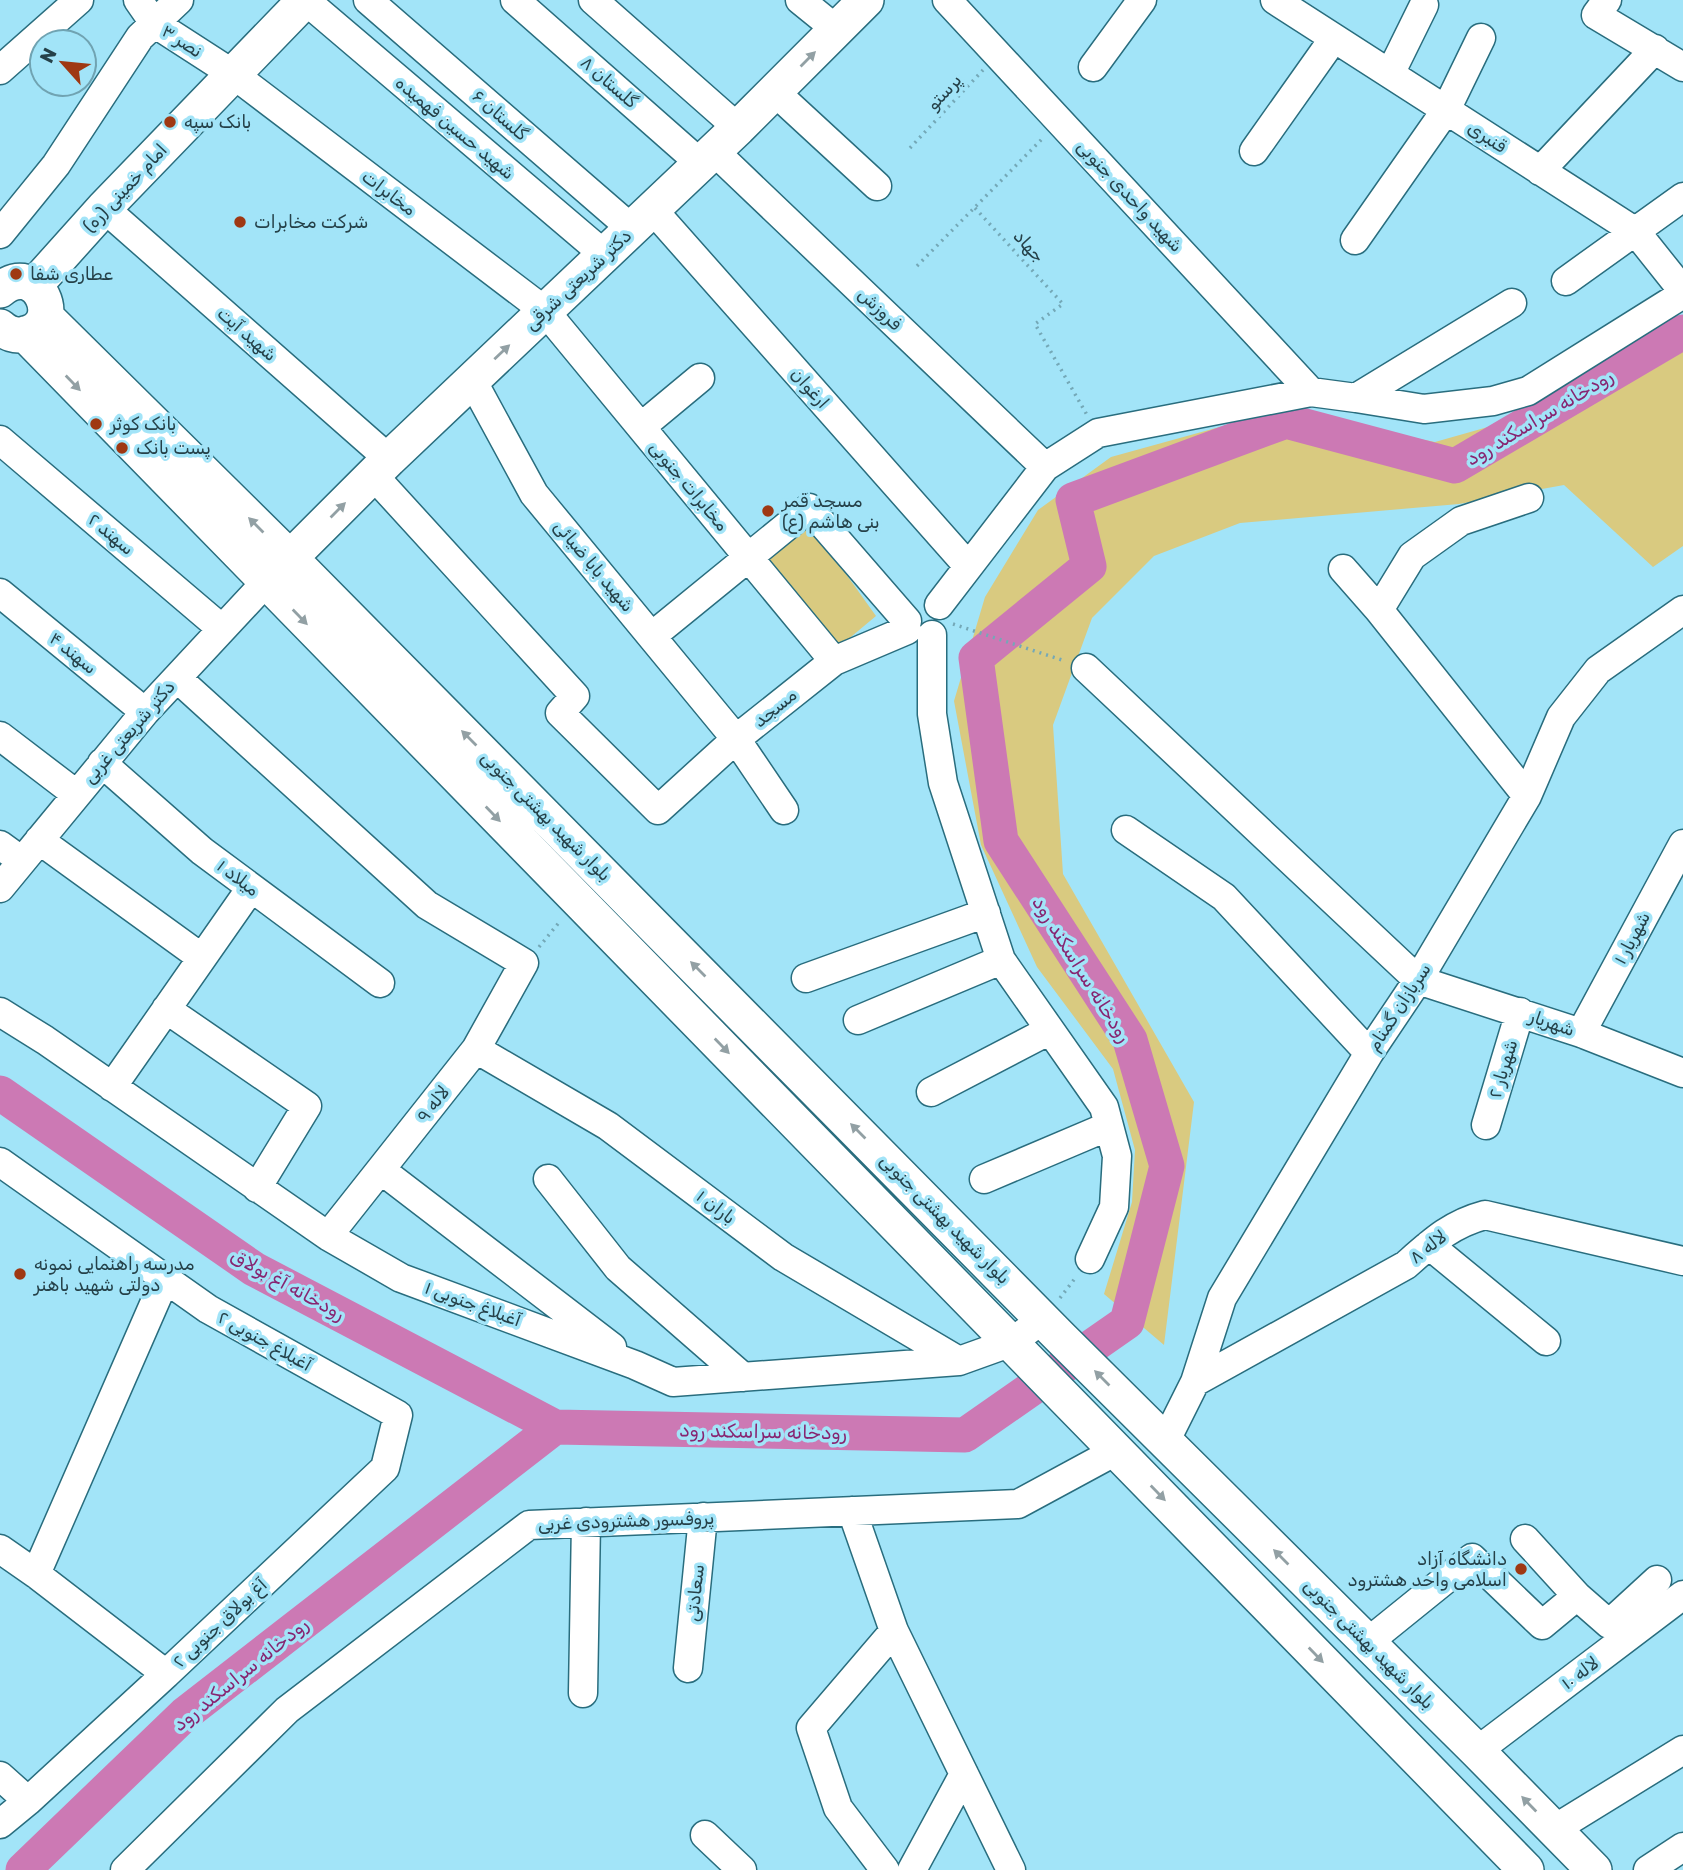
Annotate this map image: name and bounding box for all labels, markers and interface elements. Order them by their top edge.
street label: نصر ۳ [157,20,207,62]
north arrow [28,28,98,98]
text: N [35,44,62,67]
street label: گلستان ۸ [576,51,642,113]
one-way arrow [799,51,815,68]
street label: پرستو [922,69,967,115]
street label: شهيد حسین فهمیده [391,72,519,184]
street label: گلستان ۶ [468,85,532,145]
place label: بانک سپه [184,111,251,134]
marker: بانک سپه [162,114,178,130]
street label: قنبری [1463,116,1511,158]
street label: شهید واحدی جنوبی [1072,135,1188,257]
street label: امام خمینی (ره) [78,139,172,237]
street label: مخابرات [357,165,421,221]
place label: شرکت مخابرات [254,211,368,233]
marker: شرکت مخابرات [232,214,248,230]
street label: دکتر شریعتی شرقی [520,225,636,335]
street label: جهاد [1008,225,1050,267]
place label: عطاری شفا [30,263,113,285]
marker: عطاری شفا [8,266,24,282]
street label: فروزش [854,283,906,335]
street label: شهید آیت [213,302,281,366]
one-way arrow [493,345,510,361]
street label: ارغوان [786,363,834,413]
water label: رودخانه سراسکند رود [1461,364,1617,471]
one-way arrow [64,375,81,392]
place label: بانک کوثر [109,413,176,435]
marker: بانک کوثر [88,416,104,432]
street label: مخابرات جنوبی [645,436,733,536]
place label: پست بانک [136,437,211,460]
marker: پست بانک [114,440,130,456]
place label: مسجد قمر بنی هاشم (ع) [781,490,880,534]
one-way arrow [330,502,346,519]
marker: مسجد قمر بنی هاشم (ع) [760,503,776,519]
street label: سهند ۲ [83,508,139,560]
street label: شهيد بابا ضيائی [549,516,639,616]
one-way arrow [249,517,265,534]
one-way arrow [291,608,307,625]
street label: سهند ۴ [45,627,101,679]
street label: دکتر شریعتی غربی [78,676,180,788]
street label: مسجد [749,684,801,732]
one-way arrow [461,730,477,746]
street label: بلوار شهید بهشتی جنوبی [476,746,616,886]
one-way arrow [485,805,501,822]
street label: میلاد ۱ [212,855,264,901]
water label: رودخانه سراسکند رود [1027,892,1136,1047]
street label: شهریار ۱ [1609,908,1655,968]
street label: سربازان گمنام [1362,959,1436,1055]
one-way arrow [691,961,707,978]
street label: شهریار [1525,1005,1578,1041]
street label: شهریار ۲ [1484,1037,1522,1101]
one-way arrow [713,1038,730,1055]
street label: لاله ۹ [412,1081,454,1127]
one-way arrow [850,1123,866,1140]
street label: بلوار شهید بهشتی جنوبی [875,1149,1015,1289]
street label: باران ۱ [692,1185,740,1229]
street label: لاله ۸ [1405,1225,1451,1269]
water label: رودخانه آغ بولاق [226,1244,349,1327]
place label: مدرسه راهنمایی نمونه دولتی شهید باهنر [33,1253,194,1296]
marker: مدرسه راهنمایی نمونه دولتی شهید باهنر [12,1266,28,1282]
street label: آغبلاغ جنوبی ۱ [422,1276,525,1333]
street label: آغبلاغ جنوبی ۲ [214,1306,317,1377]
one-way arrow [1094,1370,1110,1387]
water label: رودخانه سراسکند رود [679,1419,847,1444]
one-way arrow [1149,1484,1166,1501]
street label: پروفسور هشترودی غربی [537,1507,715,1536]
one-way arrow [1273,1548,1290,1565]
place label: دانشگاه آزاد اسلامی واحد هشترود [1348,1548,1507,1591]
marker: دانشگاه آزاد اسلامی واحد هشترود [1513,1561,1529,1577]
street label: سعادتی [681,1563,709,1623]
street label: آغ بولاق جنوبی ۲ [168,1573,273,1673]
street label: بلوار شهید بهشتی جنوبی [1299,1574,1439,1714]
water label: رودخانه سراسکند رود [168,1613,313,1736]
one-way arrow [1308,1647,1325,1664]
street label: لاله ۱۰ [1557,1652,1603,1694]
one-way arrow [1521,1796,1537,1813]

